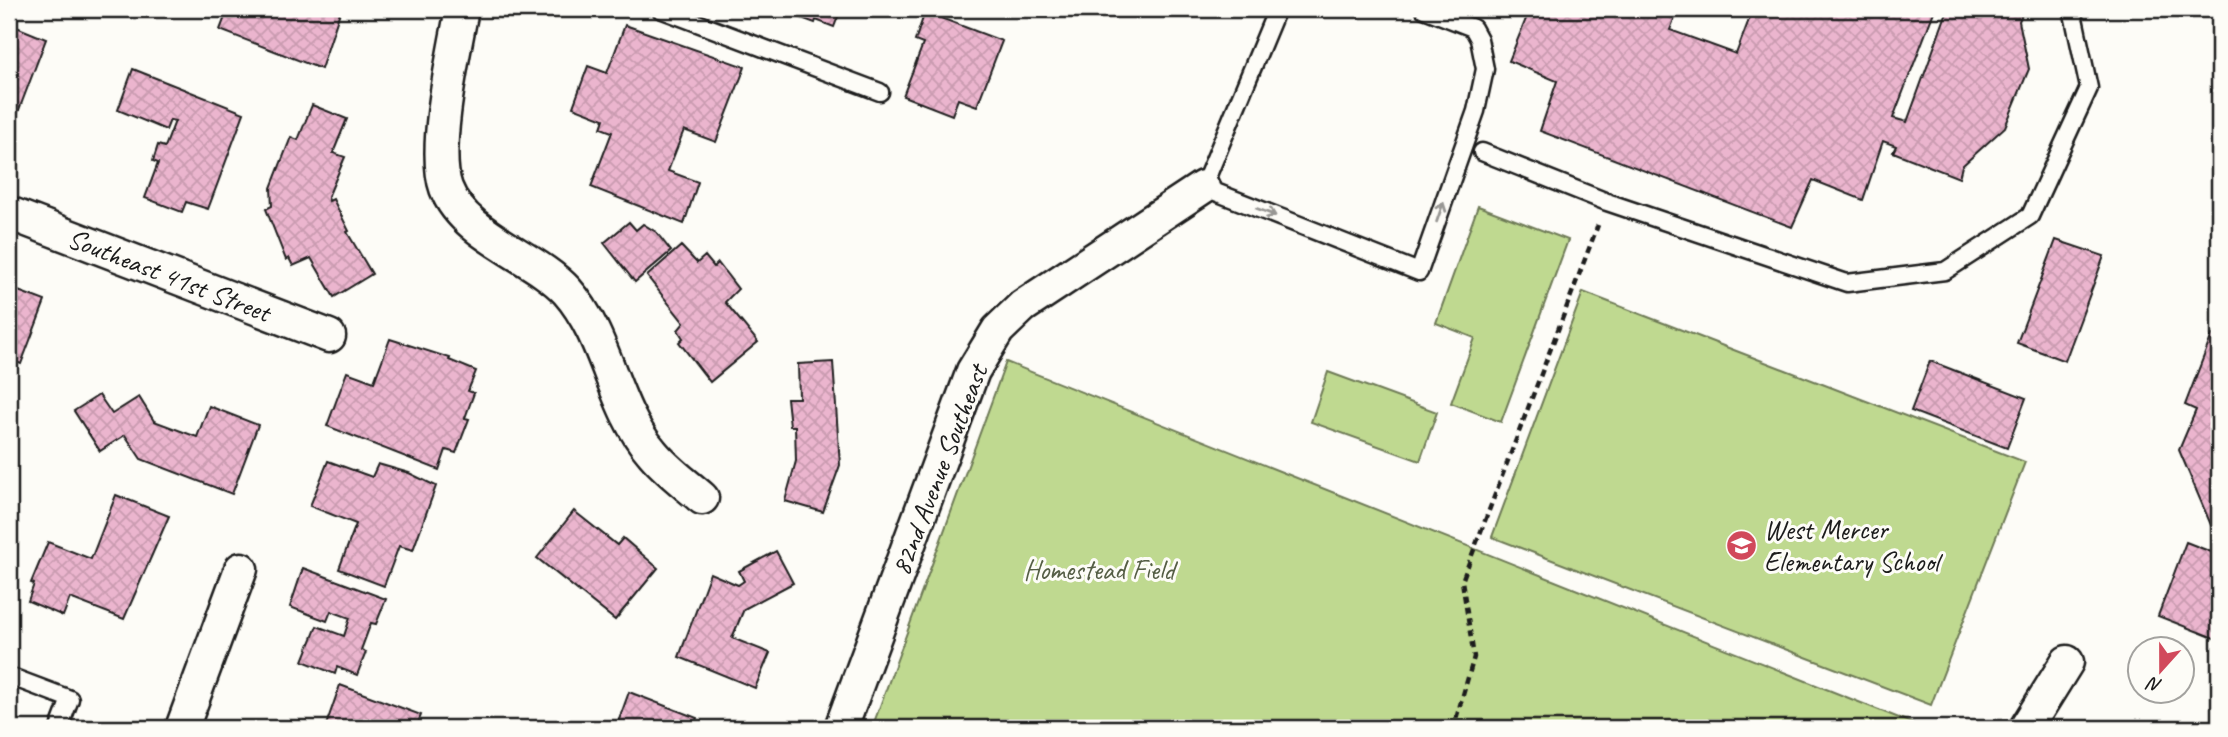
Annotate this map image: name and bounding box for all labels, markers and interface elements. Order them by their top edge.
one-way arrow [1435,201,1447,223]
one-way arrow [1255,207,1277,220]
street label: Southeast 41st Street [63,220,278,331]
street label: 82nd Avenue Southeast [883,357,996,580]
place label: West Mercer Elementary School [1764,512,1944,579]
school or university icon: West Mercer Elementary School [1724,528,1758,562]
park label: Homestead Field [1023,552,1179,587]
north arrow [2126,636,2196,706]
text: N [2142,670,2165,698]

